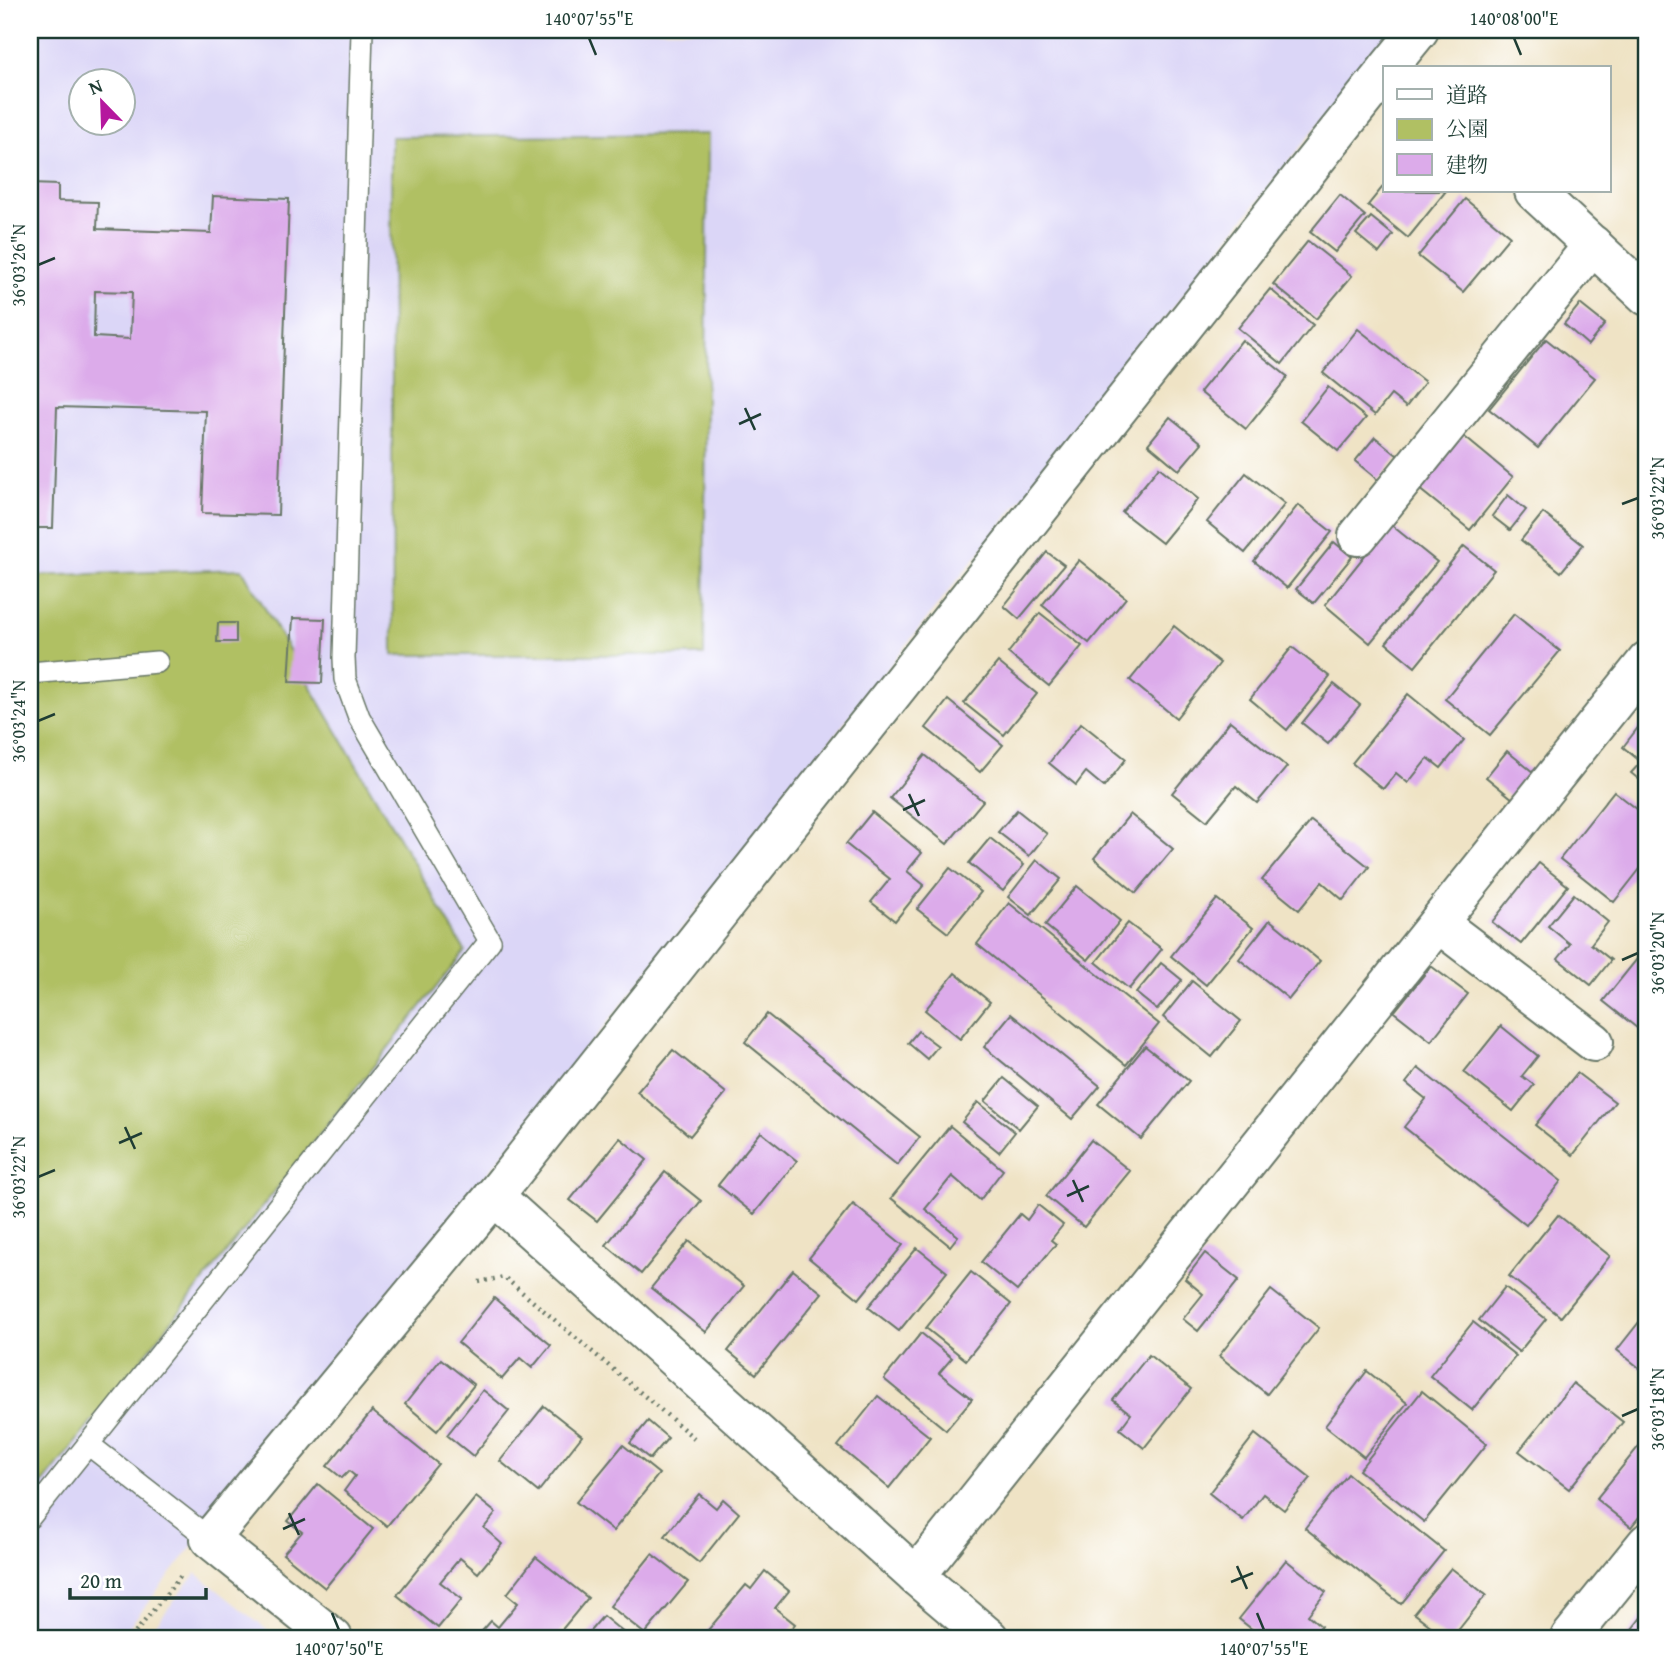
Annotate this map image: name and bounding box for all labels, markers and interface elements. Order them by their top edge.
text: 140°07'55"E [545,5,633,32]
text: 140°08'00"E [1470,5,1558,32]
north arrow [66,66,136,136]
legend [1383,66,1610,192]
text: N [84,71,107,102]
text: 道路 [1446,79,1488,110]
text: 公園 [1446,113,1488,144]
text: 建物 [1446,149,1488,180]
text: 36°03'26"N [5,223,32,306]
text: 36°03'22"N [1644,456,1671,539]
text: 36°03'24"N [5,679,32,762]
text: 36°03'20"N [1644,911,1671,994]
text: 36°03'22"N [5,1135,32,1218]
text: 36°03'18"N [1644,1367,1671,1450]
scale bar [70,1556,206,1600]
text: 20 m [80,1565,122,1596]
text: 140°07'50"E [295,1635,383,1662]
text: 140°07'55"E [1220,1635,1308,1662]

